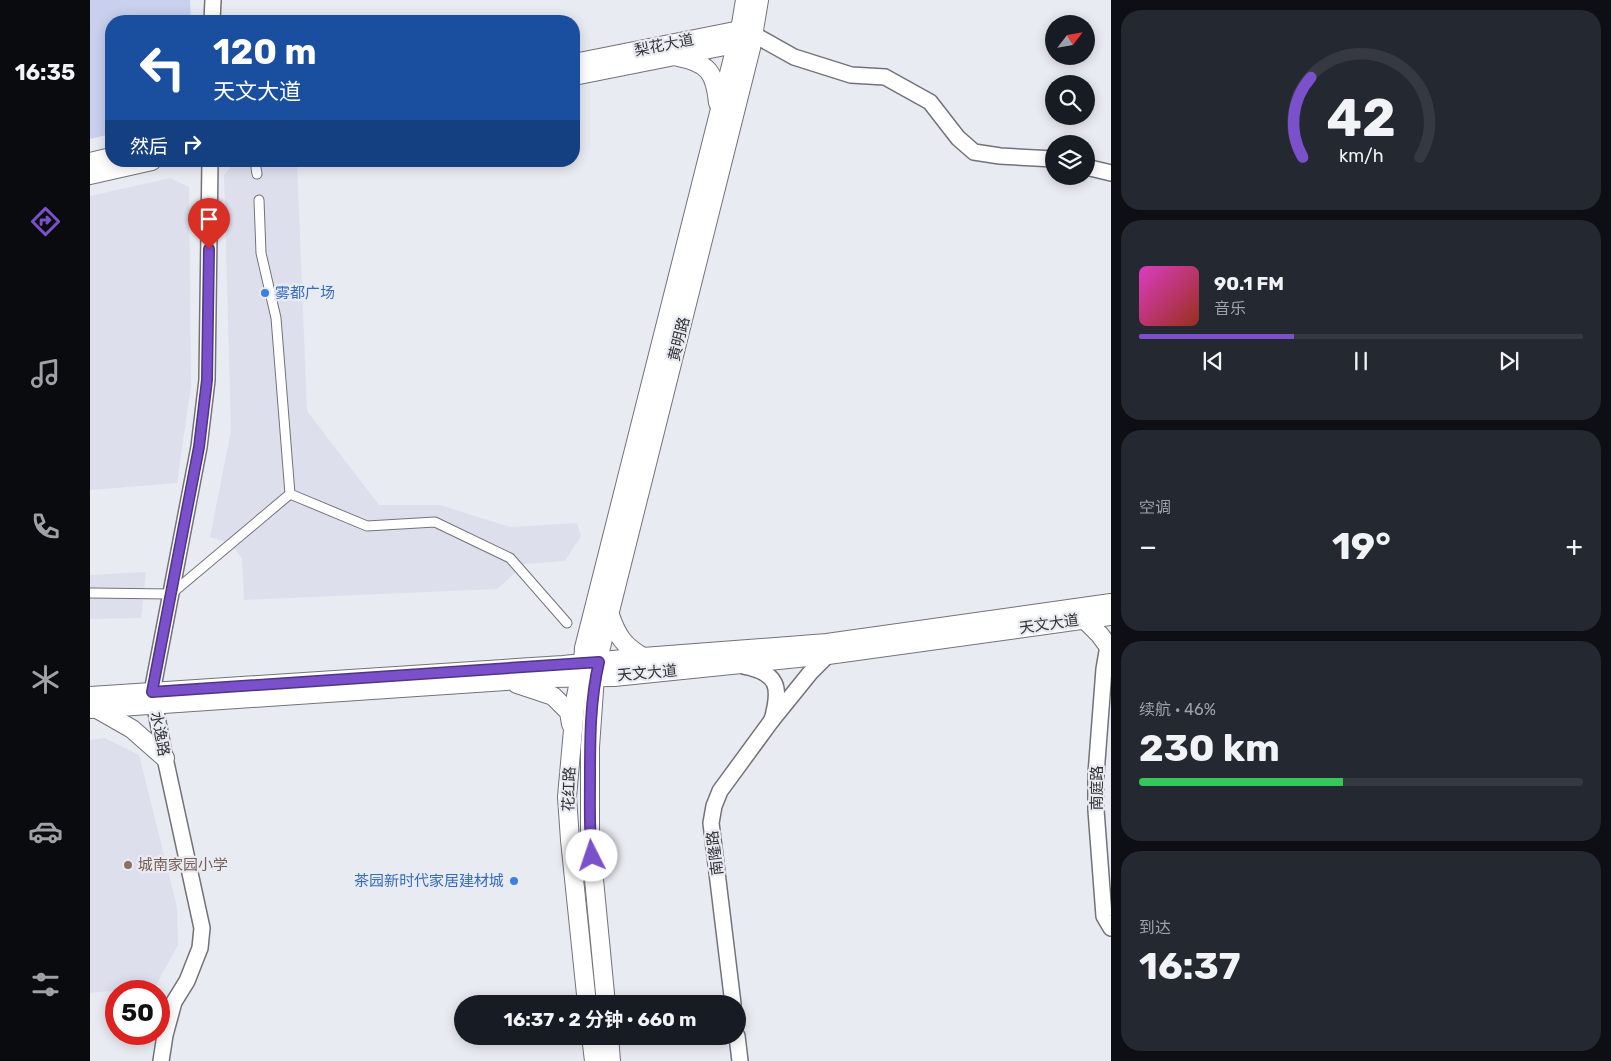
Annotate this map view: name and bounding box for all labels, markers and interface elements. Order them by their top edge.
north arrow [1045,15,1095,65]
map controls [1045,15,1095,185]
street label: 梨花大道 [633,30,695,60]
text: 120 m [213,31,316,73]
icon: left [130,35,195,100]
text: 16:35 [15,59,75,86]
button: search [1045,75,1095,125]
text: 天文大道 [213,78,301,105]
text: 42 [1326,87,1396,149]
icon: right [178,130,206,158]
text: 然后 [130,135,168,158]
button: layers [1045,135,1095,185]
text: km/h [1339,145,1383,166]
pin [188,198,230,249]
icon: directions [28,204,63,239]
icon: arrive [195,205,223,233]
text: 90.1 FM [1214,272,1284,295]
place label: 雾都广场 [275,284,335,302]
marker: 雾都广场 [259,287,271,299]
text: 音乐 [1214,299,1246,318]
street label: 黄明路 [665,315,693,363]
icon: previous [1199,347,1227,375]
icon: pause [1347,347,1375,375]
icon: next [1495,347,1523,375]
icon: music [28,356,63,391]
text: 空调 [1139,498,1171,517]
icon: phone [28,509,63,544]
text: 19° [1332,523,1391,569]
text: − [1139,530,1157,563]
text: + [1566,530,1583,563]
street label: 天文大道 [1018,611,1080,637]
street label: 天文大道 [616,661,678,685]
icon: climate [28,662,63,697]
text: 续航 · 46% [1139,700,1216,719]
street label: 水逸路 [147,710,173,758]
text: 230 km [1139,725,1280,771]
street label: 南庭路 [1088,765,1106,811]
street label: 花红路 [559,766,579,812]
icon: car [28,814,63,849]
position arrow [565,829,617,881]
street label: 南隆路 [703,830,727,876]
place label: 城南家园小学 [138,856,228,874]
marker: 城南家园小学 [122,859,134,871]
place label: 茶园新时代家居建材城 [354,872,504,890]
marker: 茶园新时代家居建材城 [508,875,520,887]
text: 到达 [1139,918,1171,937]
text: 16:37 [1139,943,1241,989]
icon: filters [28,967,63,1002]
speed limit sign: 50 [105,980,170,1045]
text: 16:37 · 2 分钟 · 660 m [503,1008,697,1031]

